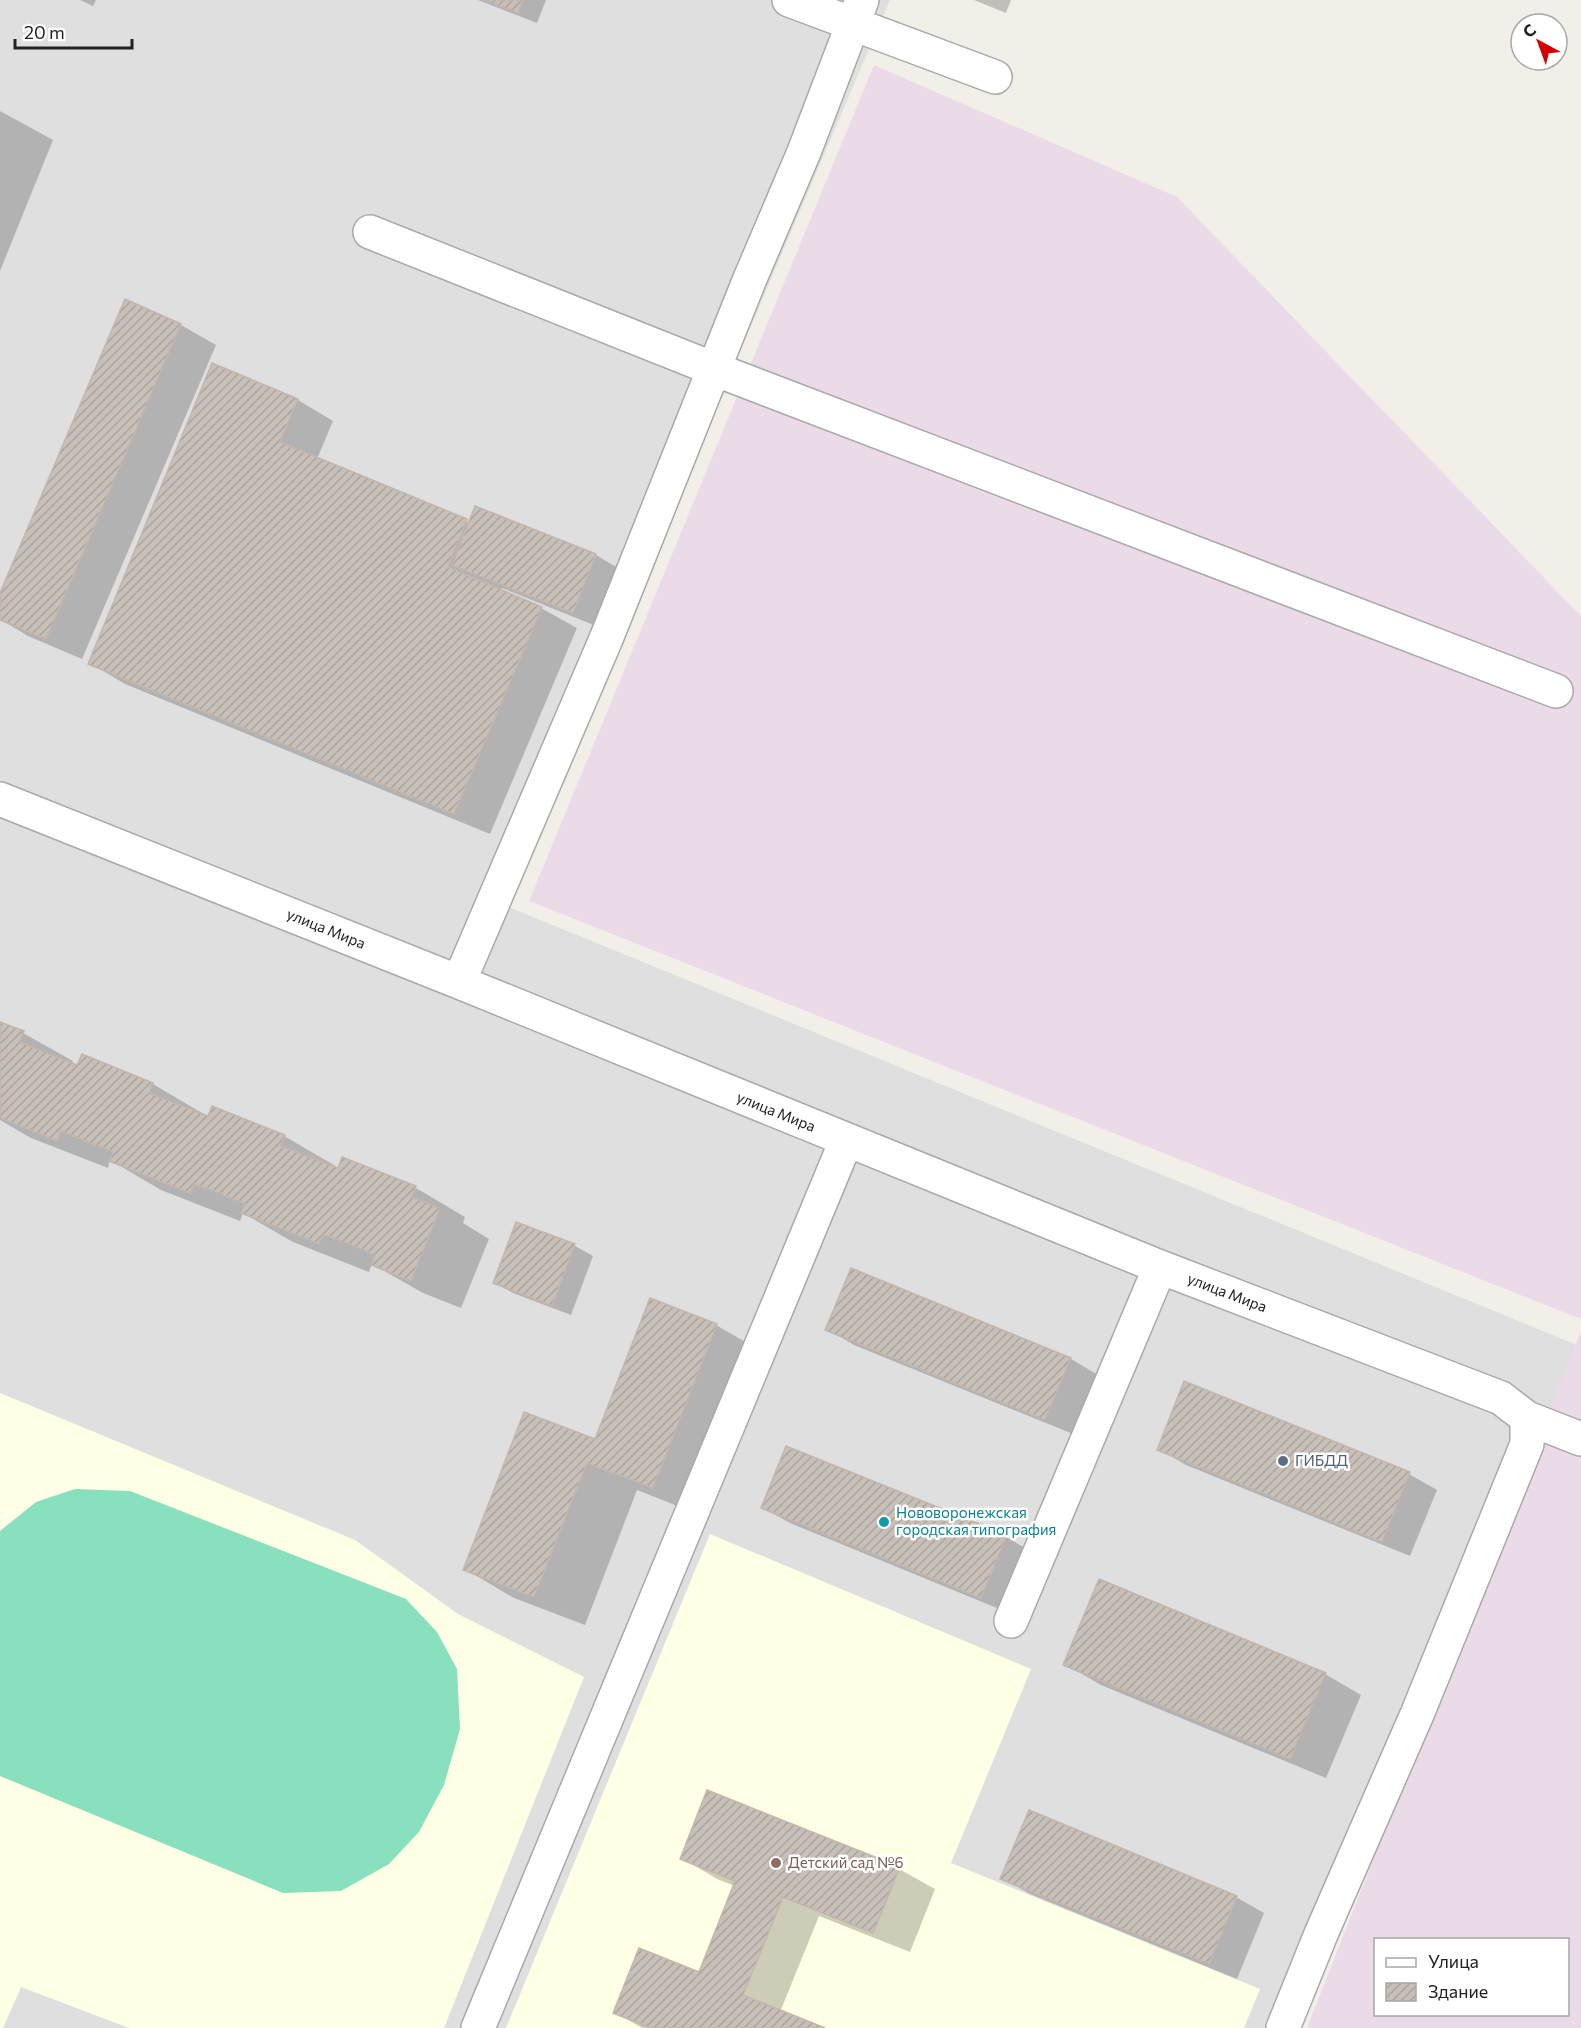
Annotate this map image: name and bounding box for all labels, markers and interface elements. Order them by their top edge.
scale bar [15,12,132,50]
north arrow [1509,12,1569,72]
text: С [1518,20,1539,41]
text: 20 m [24,21,65,43]
street label: улица Мира [284,904,368,952]
street label: улица Мира [734,1087,818,1135]
street label: улица Мира [1185,1269,1270,1315]
place label: ГИБДД [1295,1451,1348,1469]
marker: ГИБДД [1276,1454,1290,1468]
place label: Нововоронежская городская типография [896,1503,1056,1538]
marker: Нововоронежская городская типография [877,1515,891,1529]
place label: Детский сад №6 [788,1853,904,1871]
marker: Детский сад №6 [769,1856,783,1870]
legend [1374,1938,1569,2016]
text: Улица [1428,1950,1479,1972]
text: Здание [1428,1980,1488,2002]

